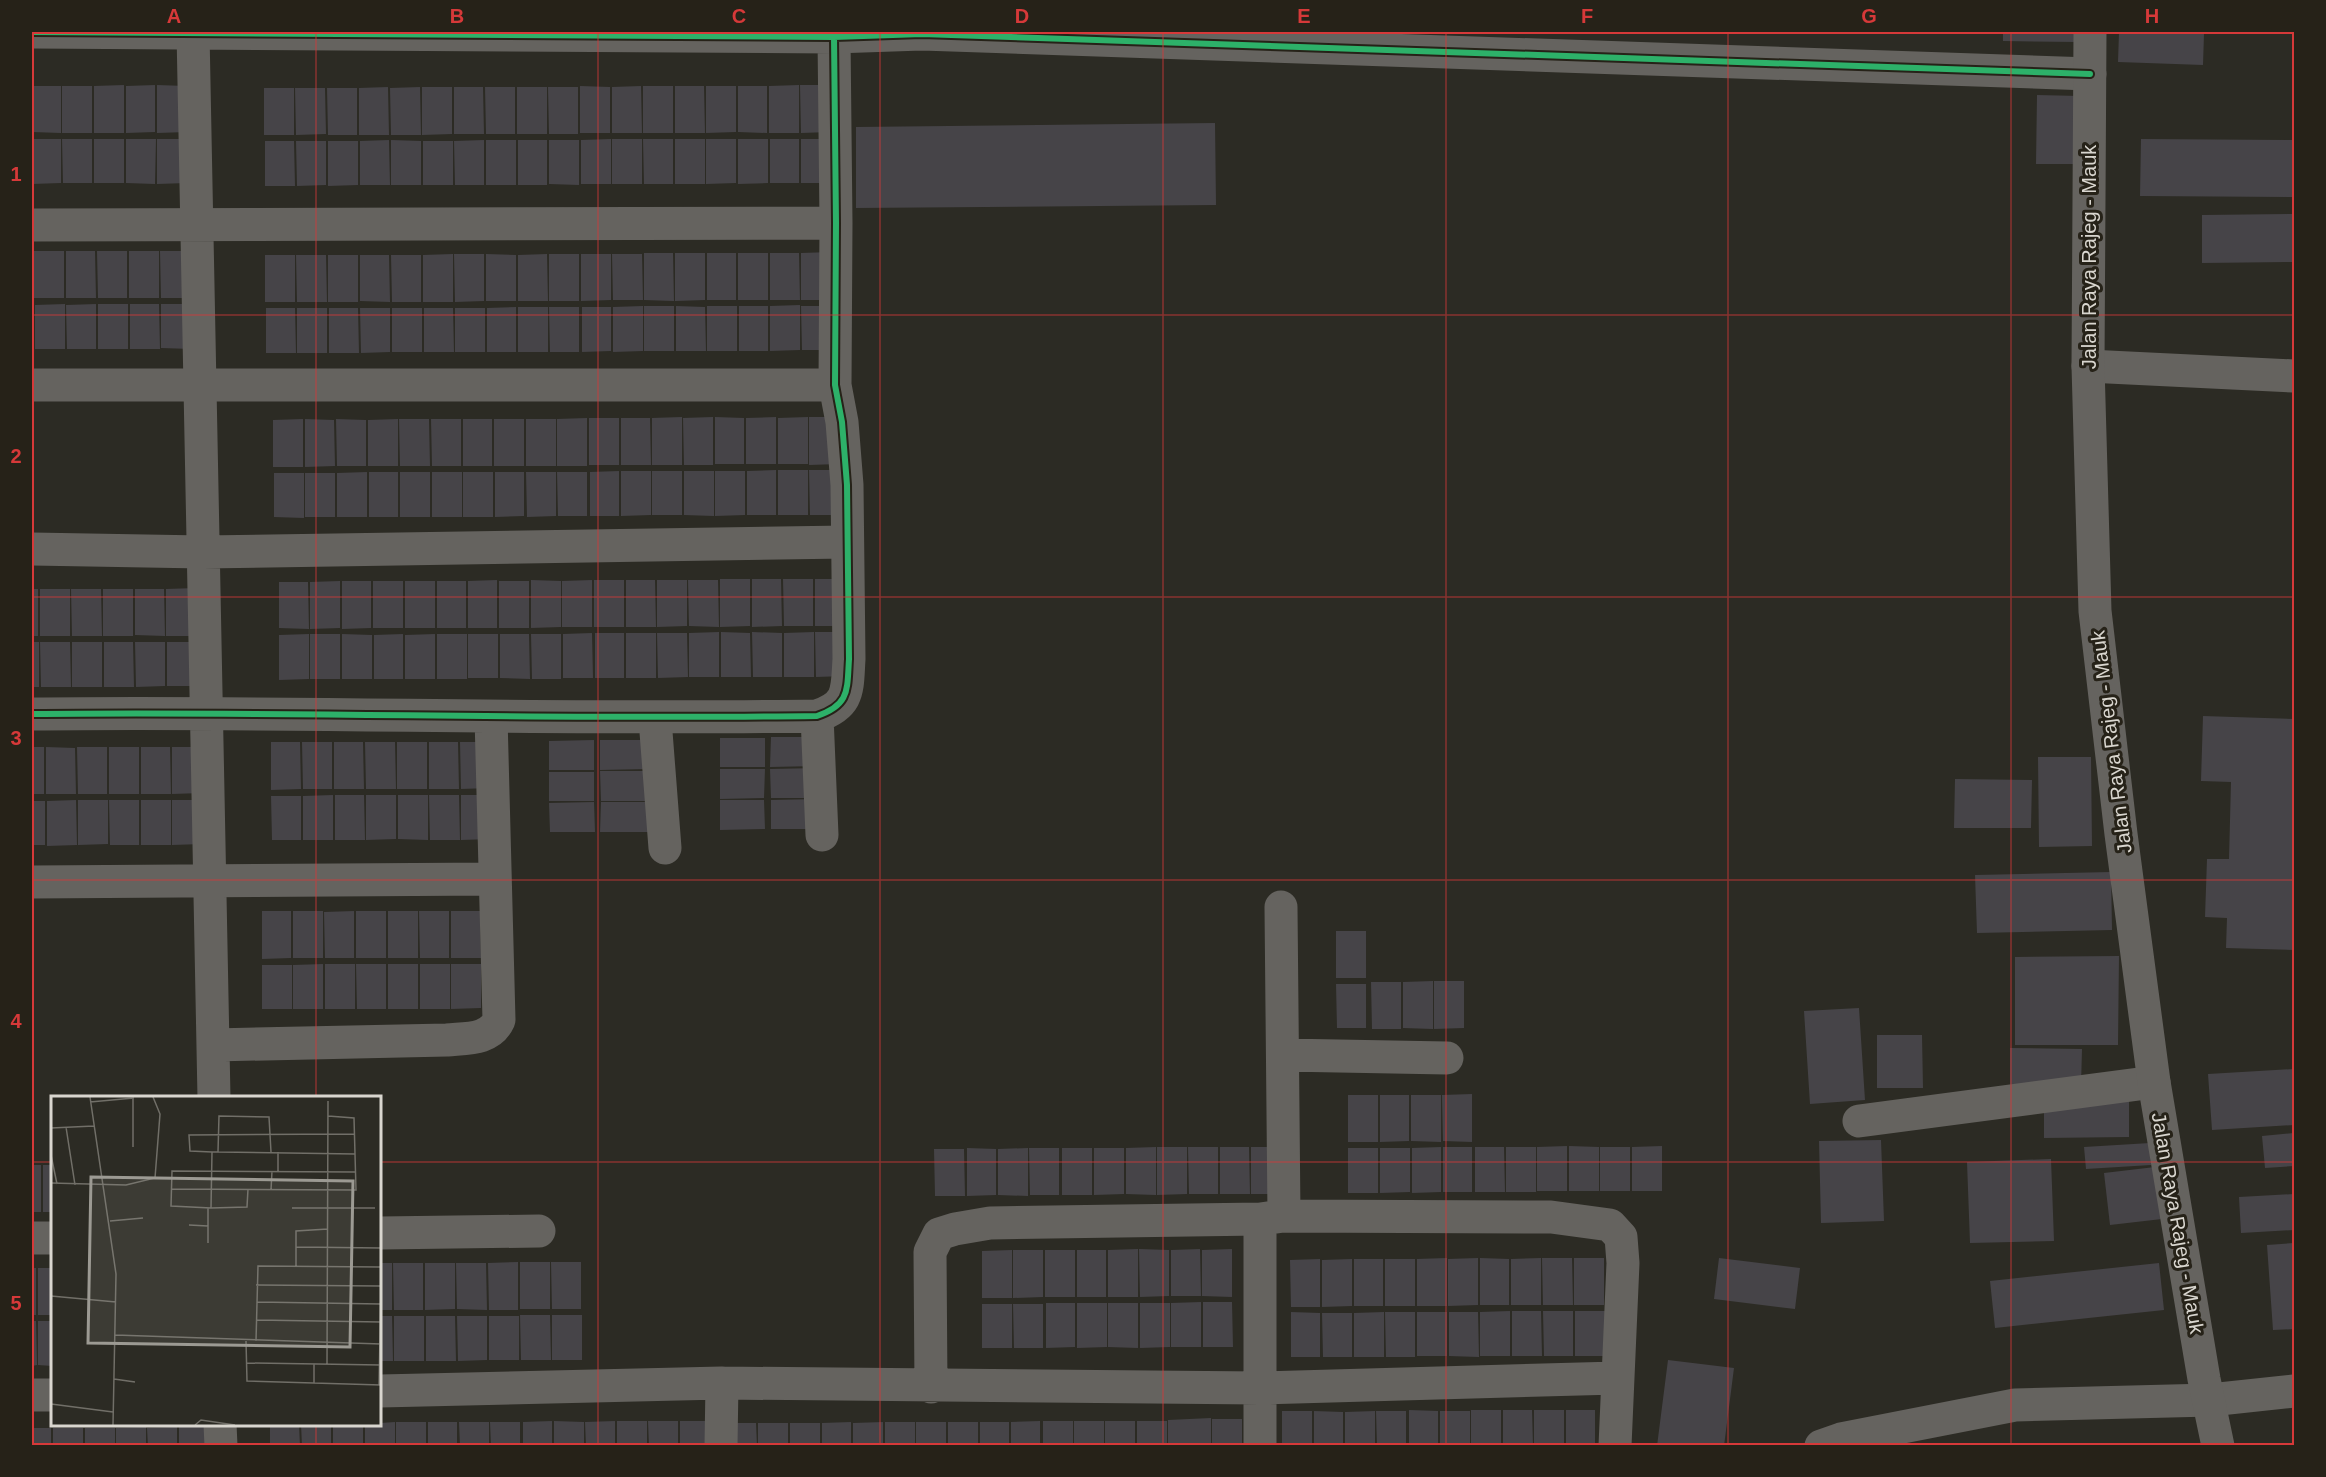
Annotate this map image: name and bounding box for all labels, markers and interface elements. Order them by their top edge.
text: A [167,5,181,27]
text: B [450,5,464,27]
text: C [732,5,746,27]
text: D [1015,5,1029,27]
text: E [1297,5,1311,27]
text: F [1581,5,1593,27]
text: G [1861,5,1877,27]
text: H [2145,5,2159,27]
street label: Jalan Raya Rajeg - Mauk [2078,144,2100,369]
text: 1 [10,163,22,185]
text: 2 [10,445,22,467]
street label: Jalan Raya Rajeg - Mauk [2086,628,2136,855]
text: 3 [10,727,22,749]
text: 4 [10,1010,22,1032]
inset map [51,1096,381,1426]
street label: Jalan Raya Rajeg - Mauk [2148,1111,2209,1336]
text: 5 [10,1292,22,1314]

